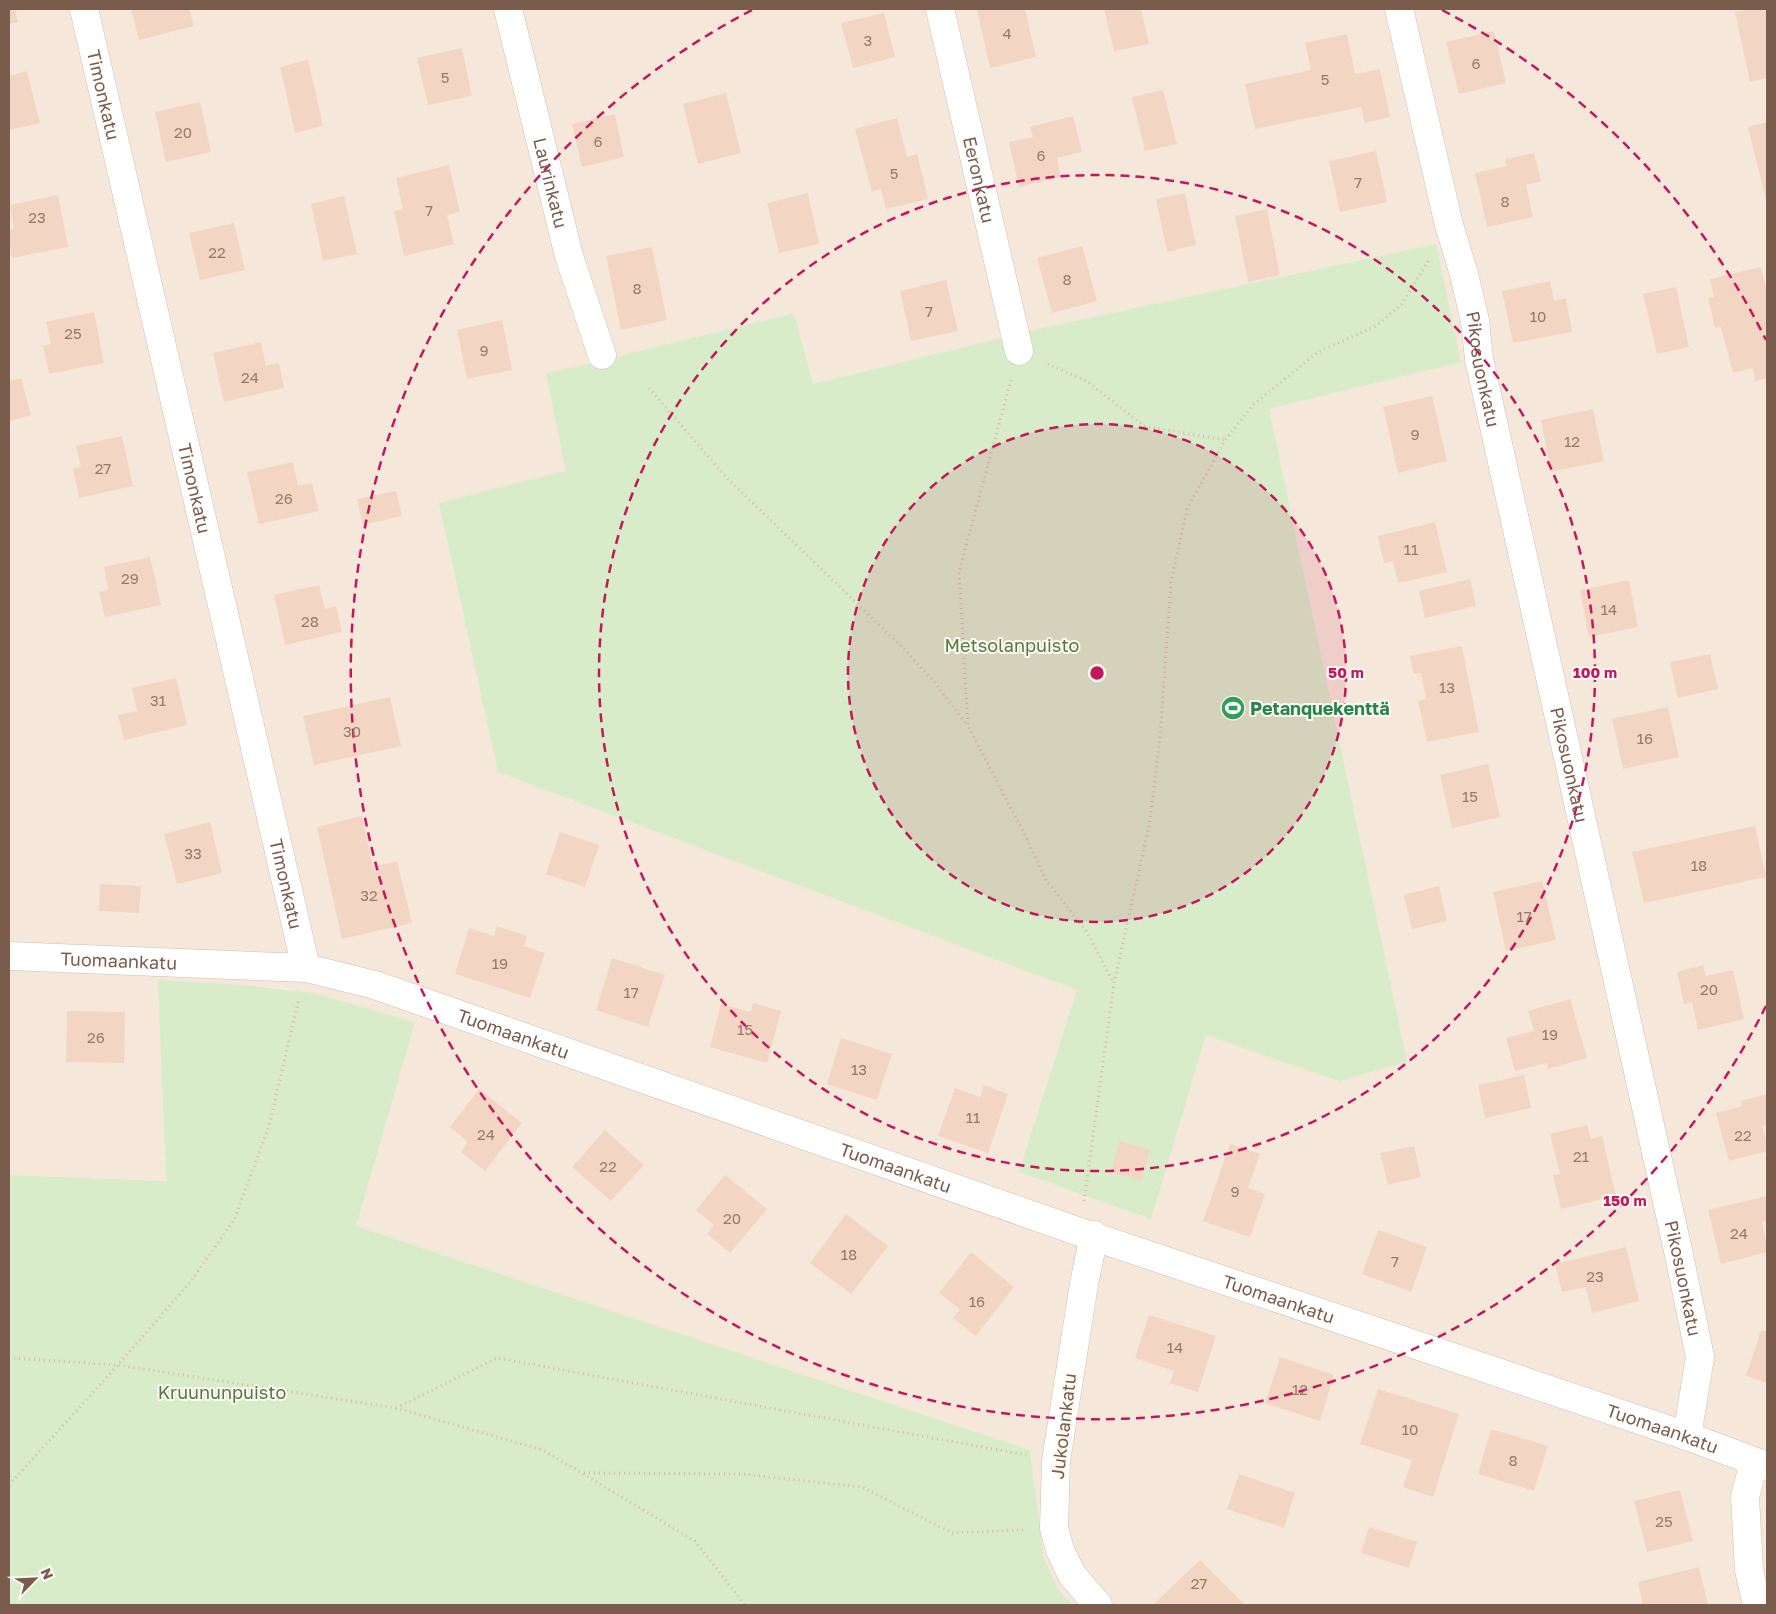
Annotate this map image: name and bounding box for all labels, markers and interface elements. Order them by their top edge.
house number: 4 [1002,24,1012,42]
house number: 3 [864,31,872,49]
street label: Timonkatu [83,47,125,142]
house number: 6 [1471,54,1481,72]
house number: 5 [441,68,449,86]
house number: 5 [1321,70,1329,88]
house number: 20 [174,123,192,141]
house number: 6 [593,132,603,150]
street label: Eeronkatu [959,134,1000,225]
street label: Laurinkatu [529,135,573,230]
house number: 6 [1036,146,1046,164]
house number: 5 [890,164,898,182]
house number: 7 [1354,173,1362,191]
house number: 8 [1500,192,1510,210]
house number: 7 [425,201,433,219]
house number: 23 [28,208,46,226]
house number: 22 [208,243,226,261]
house number: 8 [1062,270,1072,288]
house number: 8 [632,279,642,297]
house number: 7 [925,302,933,320]
house number: 10 [1530,307,1546,325]
street label: Pikosuonkatu [1462,309,1505,429]
house number: 25 [64,324,82,342]
house number: 9 [479,341,489,359]
house number: 24 [241,368,259,386]
house number: 9 [1410,425,1420,443]
house number: 12 [1564,432,1580,450]
street label: Timonkatu [174,441,216,536]
house number: 27 [95,459,111,477]
house number: 26 [275,489,293,507]
house number: 11 [1404,540,1418,558]
house number: 29 [121,569,139,587]
house number: 14 [1601,600,1617,618]
house number: 28 [301,612,319,630]
park label: Metsolanpuisto [945,634,1079,656]
text: 50 m [1328,663,1364,681]
text: 100 m [1573,663,1617,681]
centre of rings [1088,664,1106,682]
house number: 13 [1439,678,1455,696]
house number: 31 [150,691,166,709]
sports icon: Petanquekenttä [1220,695,1246,721]
place label: Petanquekenttä [1250,697,1390,719]
street label: Pikosuonkatu [1546,705,1593,824]
house number: 30 [343,722,361,740]
house number: 16 [1637,729,1653,747]
house number: 15 [1462,787,1478,805]
street label: Timonkatu [265,837,308,931]
house number: 33 [184,844,202,862]
house number: 18 [1691,856,1707,874]
house number: 32 [360,886,378,904]
house number: 17 [1516,907,1532,925]
street label: Tuomaankatu [60,947,178,974]
house number: 19 [492,954,508,972]
house number: 20 [1700,980,1718,998]
house number: 17 [623,983,639,1001]
street label: Tuomaankatu [455,1004,572,1063]
house number: 15 [737,1020,753,1038]
house number: 19 [1542,1025,1558,1043]
house number: 26 [87,1028,105,1046]
house number: 13 [851,1060,867,1078]
house number: 11 [966,1108,980,1126]
house number: 24 [477,1125,495,1143]
house number: 22 [1734,1126,1752,1144]
street label: Tuomaankatu [837,1138,954,1197]
house number: 21 [1573,1147,1589,1165]
house number: 22 [599,1157,617,1175]
house number: 9 [1230,1182,1240,1200]
text: 150 m [1603,1191,1647,1209]
house number: 20 [723,1209,741,1227]
street label: Pikosuonkatu [1661,1218,1706,1338]
house number: 24 [1730,1224,1748,1242]
house number: 18 [841,1245,857,1263]
house number: 7 [1391,1252,1399,1270]
house number: 23 [1586,1267,1604,1285]
street label: Tuomaankatu [1220,1270,1338,1328]
house number: 16 [969,1292,985,1310]
house number: 14 [1167,1338,1183,1356]
street label: Jukolankatu [1046,1372,1080,1480]
house number: 12 [1292,1380,1308,1398]
park label: Kruununpuisto [158,1381,286,1403]
street label: Tuomaankatu [1604,1399,1721,1458]
house number: 10 [1402,1420,1418,1438]
house number: 8 [1508,1451,1518,1469]
house number: 25 [1655,1512,1673,1530]
north arrow [10,1554,60,1604]
text: N [37,1565,57,1582]
house number: 27 [1191,1574,1207,1592]

